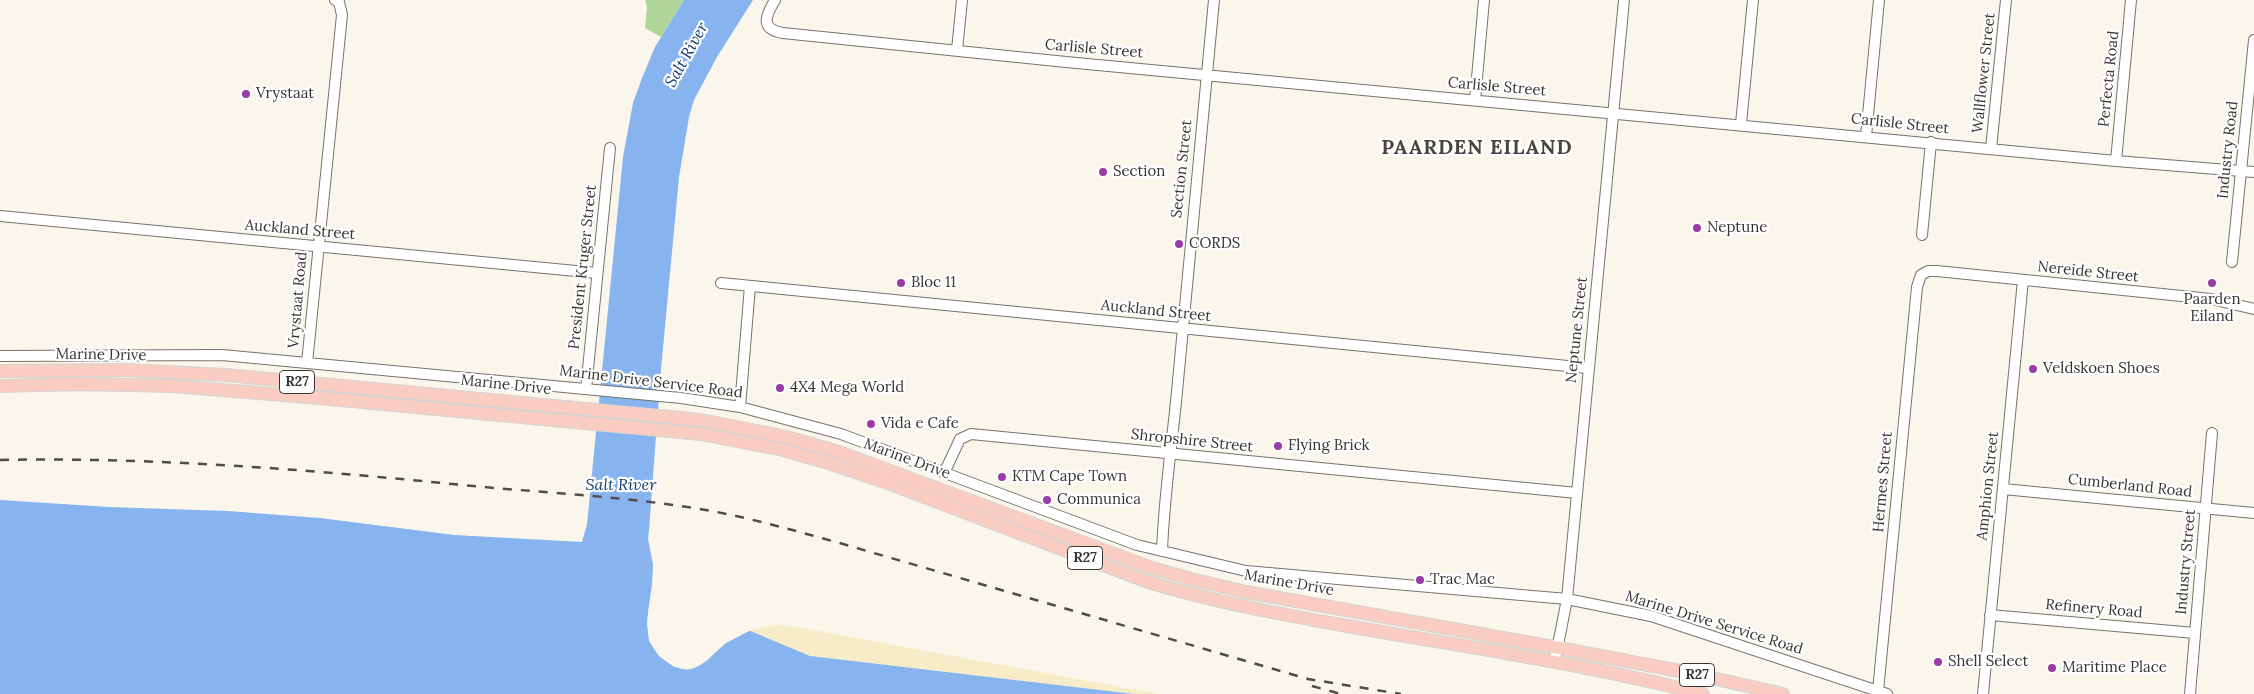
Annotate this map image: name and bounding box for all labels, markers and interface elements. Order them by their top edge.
street label: Wallflower Street [1969,12,1999,134]
water label: Salt River [661,19,713,91]
street label: Perfecta Road [2095,30,2123,128]
street label: Carlisle Street [1044,36,1144,62]
street label: Carlisle Street [1447,74,1547,100]
place label: Vrystaat [256,85,314,103]
marker: Vrystaat [240,88,252,100]
street label: Industry Road [2214,100,2242,200]
street label: Carlisle Street [1850,110,1950,138]
street label: Section Street [1168,119,1196,219]
district label: PAARDEN EILAND [1380,136,1574,160]
place label: Section [1113,163,1165,181]
marker: Section [1097,166,1109,178]
street label: President Kruger Street [565,184,601,350]
street label: Auckland Street [244,216,356,244]
place label: Neptune [1707,219,1767,237]
marker: Neptune [1691,222,1703,234]
place label: CORDS [1189,235,1240,253]
marker: CORDS [1173,238,1185,250]
street label: Vrystaat Road [285,251,311,349]
street label: Nereide Street [2036,258,2140,286]
place label: Bloc 11 [911,274,956,292]
street label: Neptune Street [1562,276,1592,384]
marker: Bloc 11 [895,277,907,289]
marker: Paarden Eiland [2206,277,2218,289]
place label: Paarden Eiland [2183,291,2241,326]
street label: Auckland Street [1100,296,1212,326]
street label: Marine Drive [55,345,147,365]
place label: Veldskoen Shoes [2043,360,2160,378]
street label: Marine Drive Service Road [558,362,744,402]
marker: Veldskoen Shoes [2027,363,2039,375]
road number: R27 [280,371,314,394]
street label: Marine Drive [460,371,552,399]
place label: 4X4 Mega World [790,379,904,397]
marker: 4X4 Mega World [774,382,786,394]
place label: Vida e Cafe [881,415,959,433]
marker: Vida e Cafe [865,418,877,430]
street label: Shropshire Street [1130,426,1254,456]
street label: Hermes Street [1870,431,1896,533]
street label: Amphion Street [1973,431,2003,541]
street label: Marine Drive [861,435,953,483]
place label: Flying Brick [1288,437,1370,455]
marker: Flying Brick [1272,440,1284,452]
place label: KTM Cape Town [1012,468,1127,486]
marker: KTM Cape Town [996,471,1008,483]
street label: Cumberland Road [2067,471,2193,501]
water label: Salt River [586,475,656,495]
place label: Communica [1057,491,1141,509]
marker: Communica [1041,494,1053,506]
street label: Industry Street [2172,509,2200,615]
road number: R27 [1068,546,1102,570]
street label: Marine Drive [1243,566,1335,600]
place label: Trac Mac [1430,571,1495,589]
marker: Trac Mac [1414,574,1426,586]
street label: Marine Drive Service Road [1623,587,1805,659]
street label: Refinery Road [2045,596,2143,622]
place label: Shell Select [1948,653,2028,671]
marker: Shell Select [1932,656,1944,668]
place label: Maritime Place [2062,659,2167,677]
marker: Maritime Place [2046,662,2058,674]
road number: R27 [1680,664,1714,686]

